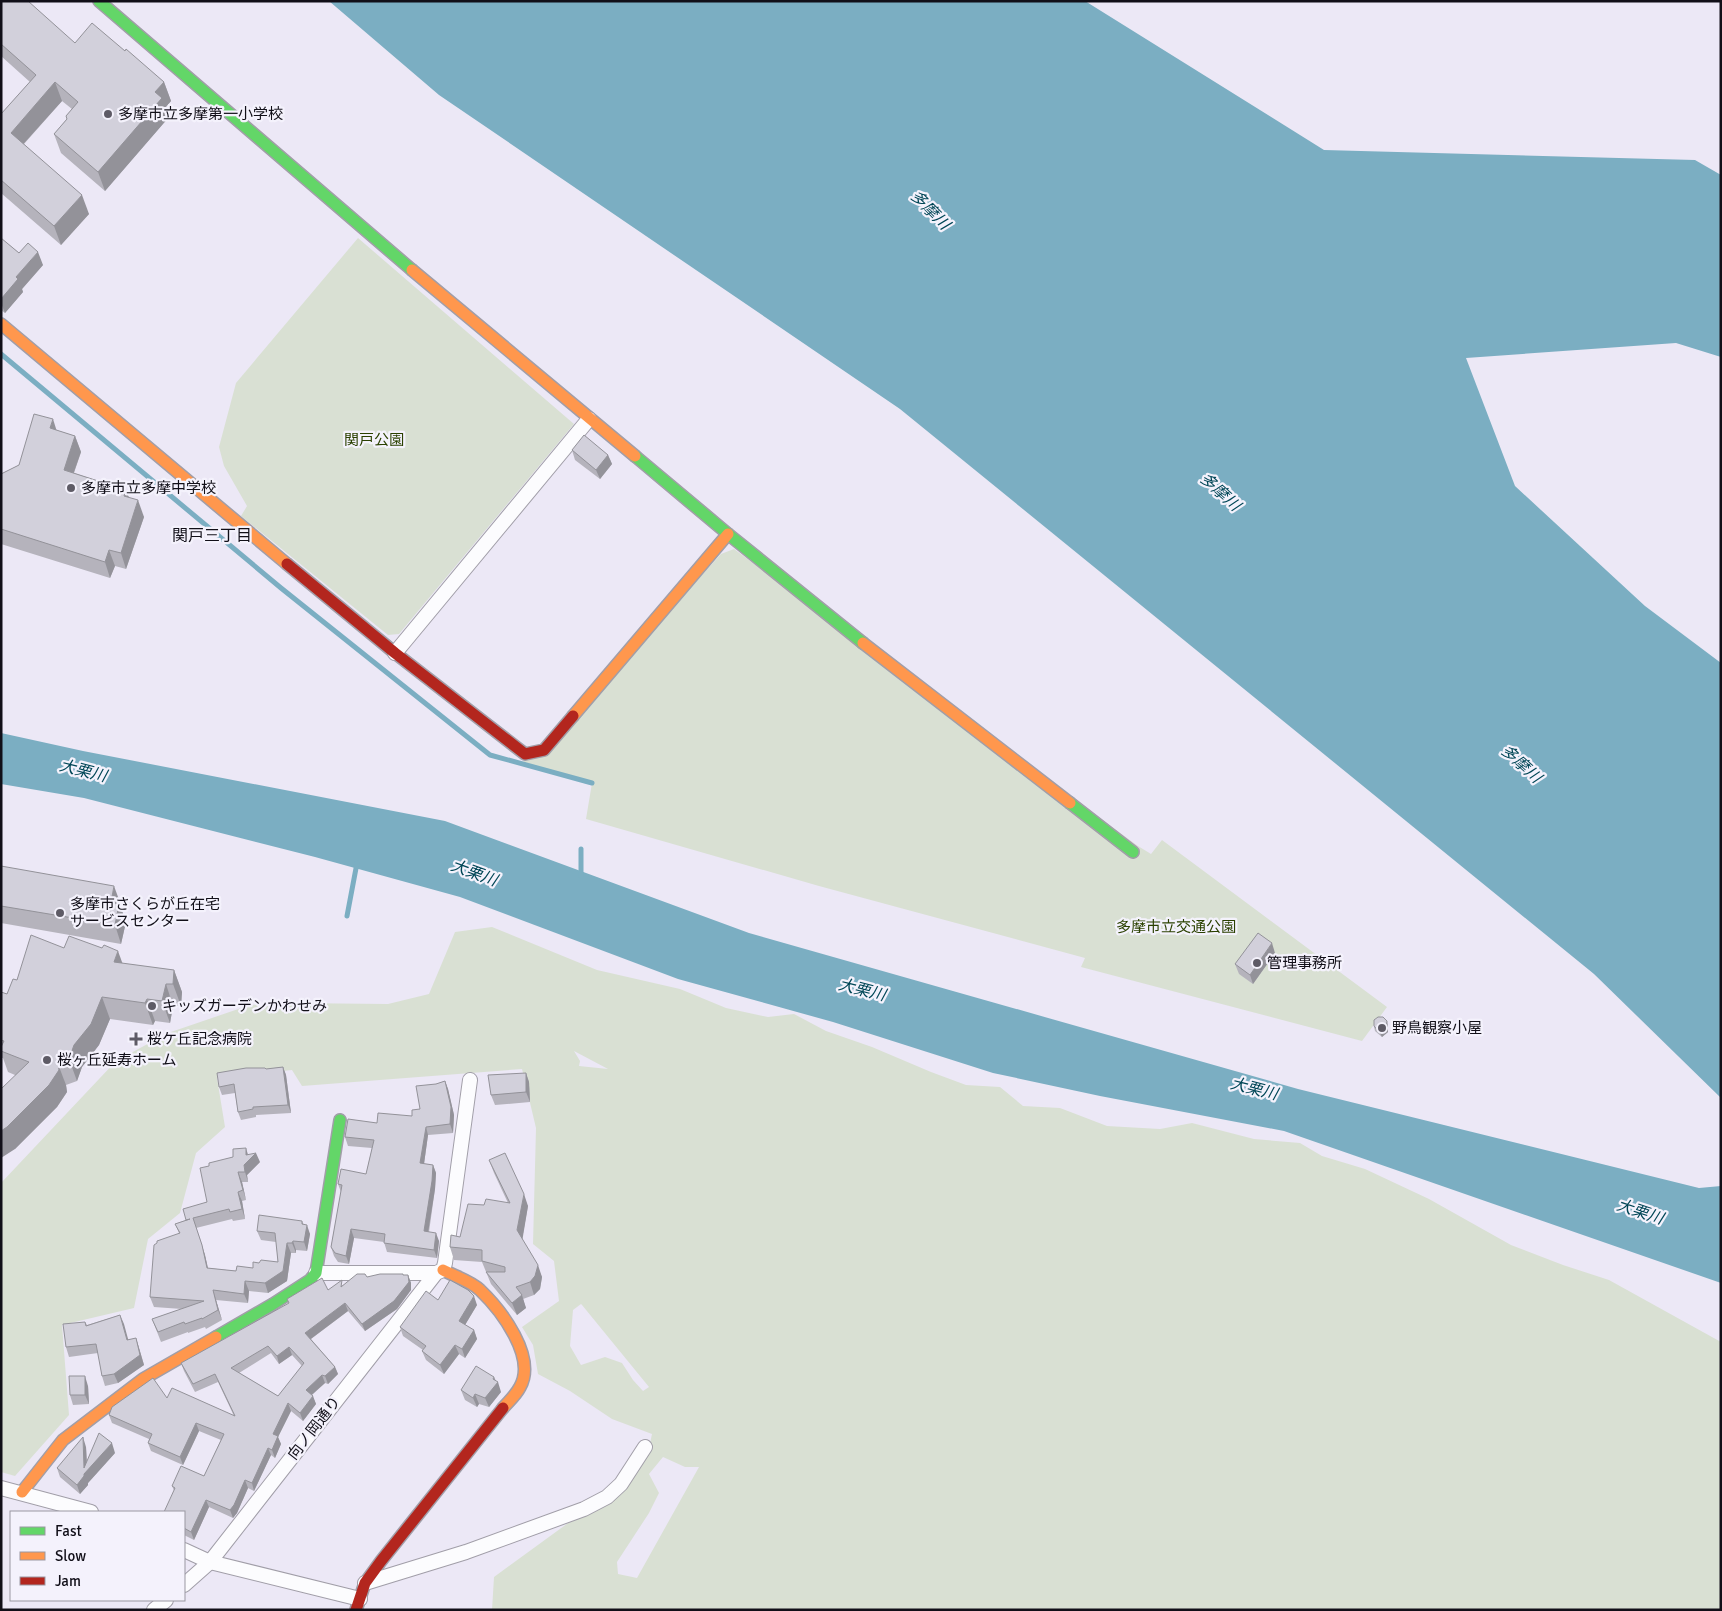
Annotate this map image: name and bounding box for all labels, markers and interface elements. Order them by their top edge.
place label: 多摩市立多摩第一小学校 [118,105,283,123]
marker: 多摩市立多摩第一小学校 [102,108,114,120]
water label: 多摩川 [906,186,955,235]
park label: 関戸公園 [344,431,404,449]
water label: 多摩川 [1195,469,1246,517]
place label: 多摩市立多摩中学校 [81,479,216,497]
marker: 多摩市立多摩中学校 [65,482,77,494]
district label: 関戸三丁目 [172,526,252,546]
water label: 多摩川 [1496,741,1547,789]
water label: 大栗川 [57,755,111,787]
water label: 大栗川 [448,855,502,891]
place label: 多摩市さくらが丘在宅 サービスセンター [70,895,220,930]
marker: 多摩市さくらが丘在宅 サービスセンター [54,907,66,919]
park label: 多摩市立交通公園 [1116,918,1236,936]
place label: 管理事務所 [1267,954,1342,972]
marker: 管理事務所 [1251,957,1263,969]
water label: 大栗川 [836,974,890,1006]
place label: キッズガーデンかわせみ [162,997,327,1015]
marker: キッズガーデンかわせみ [146,1000,158,1012]
place label: 野鳥観察小屋 [1392,1019,1482,1037]
marker: 野鳥観察小屋 [1376,1022,1388,1034]
place label: 桜ケ丘記念病院 [147,1030,252,1048]
marker: 桜ケ丘記念病院 [129,1032,143,1046]
place label: 桜ヶ丘延寿ホーム [57,1051,177,1069]
marker: 桜ヶ丘延寿ホーム [41,1054,53,1066]
water label: 大栗川 [1228,1073,1282,1105]
water label: 大栗川 [1614,1195,1668,1230]
street label: 向ノ岡通り [284,1393,344,1463]
legend [10,1511,185,1601]
text: Fast [55,1522,82,1540]
text: Slow [55,1547,86,1565]
text: Jam [55,1572,81,1590]

